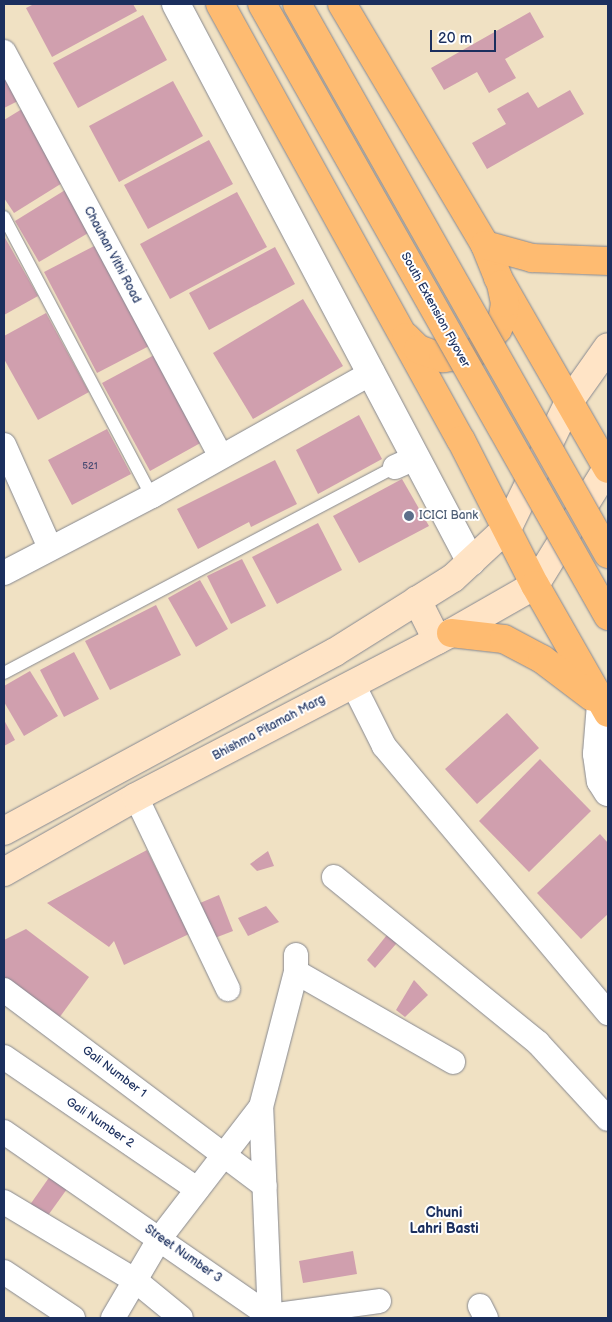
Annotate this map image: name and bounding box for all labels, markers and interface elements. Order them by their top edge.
scale bar [432,20,498,52]
text: 20 m [438,29,472,48]
street label: Chauhan Vithi Road [80,204,144,306]
street label: South Extension Flyover [397,250,473,370]
house number: 521 [82,461,98,473]
place label: ICICI Bank [419,509,478,523]
marker: ICICI Bank [403,510,415,522]
street label: Bhishma Pitamah Marg [210,692,328,764]
street label: Gali Number 1 [79,1043,149,1101]
street label: Gali Number 2 [63,1095,137,1151]
district label: Chuni Lahri Basti [409,1205,479,1238]
street label: Street Number 3 [142,1222,224,1286]

